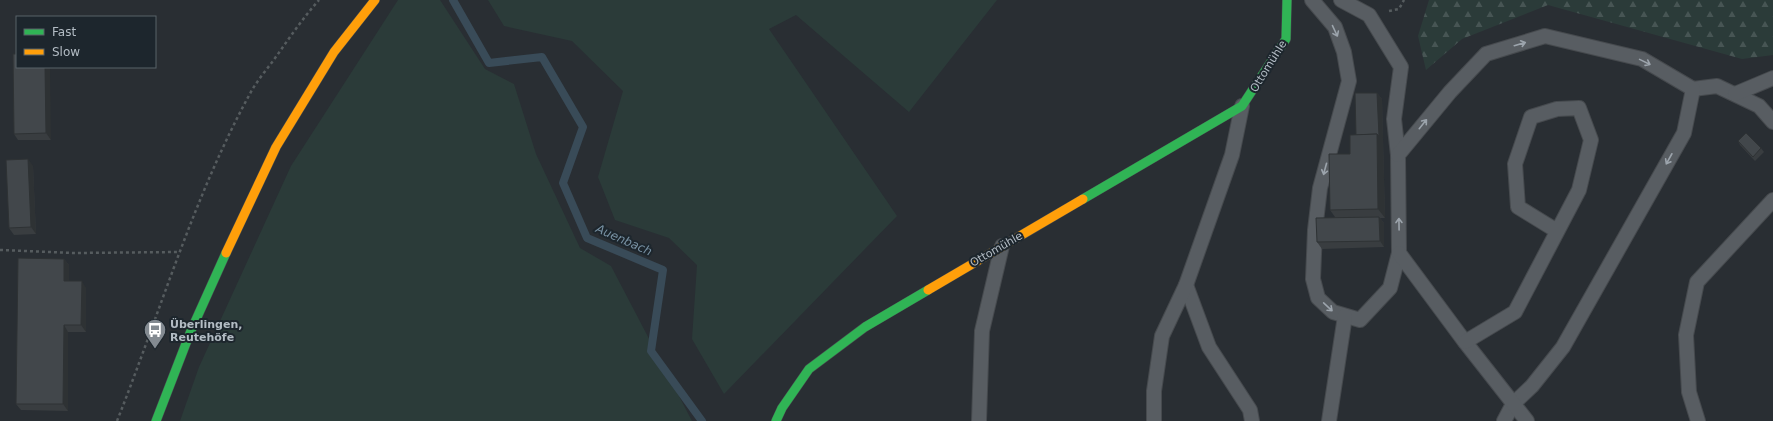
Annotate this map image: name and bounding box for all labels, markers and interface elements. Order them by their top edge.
legend [16,16,156,68]
one-way arrow [1332,24,1340,36]
text: Fast [52,25,76,39]
street label: Ottomühle [1247,38,1290,95]
one-way arrow [1513,40,1526,47]
text: Slow [52,45,80,59]
one-way arrow [1639,59,1651,66]
one-way arrow [1419,119,1428,130]
one-way arrow [1665,153,1673,165]
one-way arrow [1321,163,1328,176]
one-way arrow [1395,218,1403,231]
water label: Auenbach [593,221,654,259]
street label: Ottomühle [968,229,1025,270]
one-way arrow [1323,303,1333,312]
bus stop icon: Überlingen, Reutehöfe [142,317,168,350]
place label: Überlingen, Reutehöfe [170,317,242,344]

